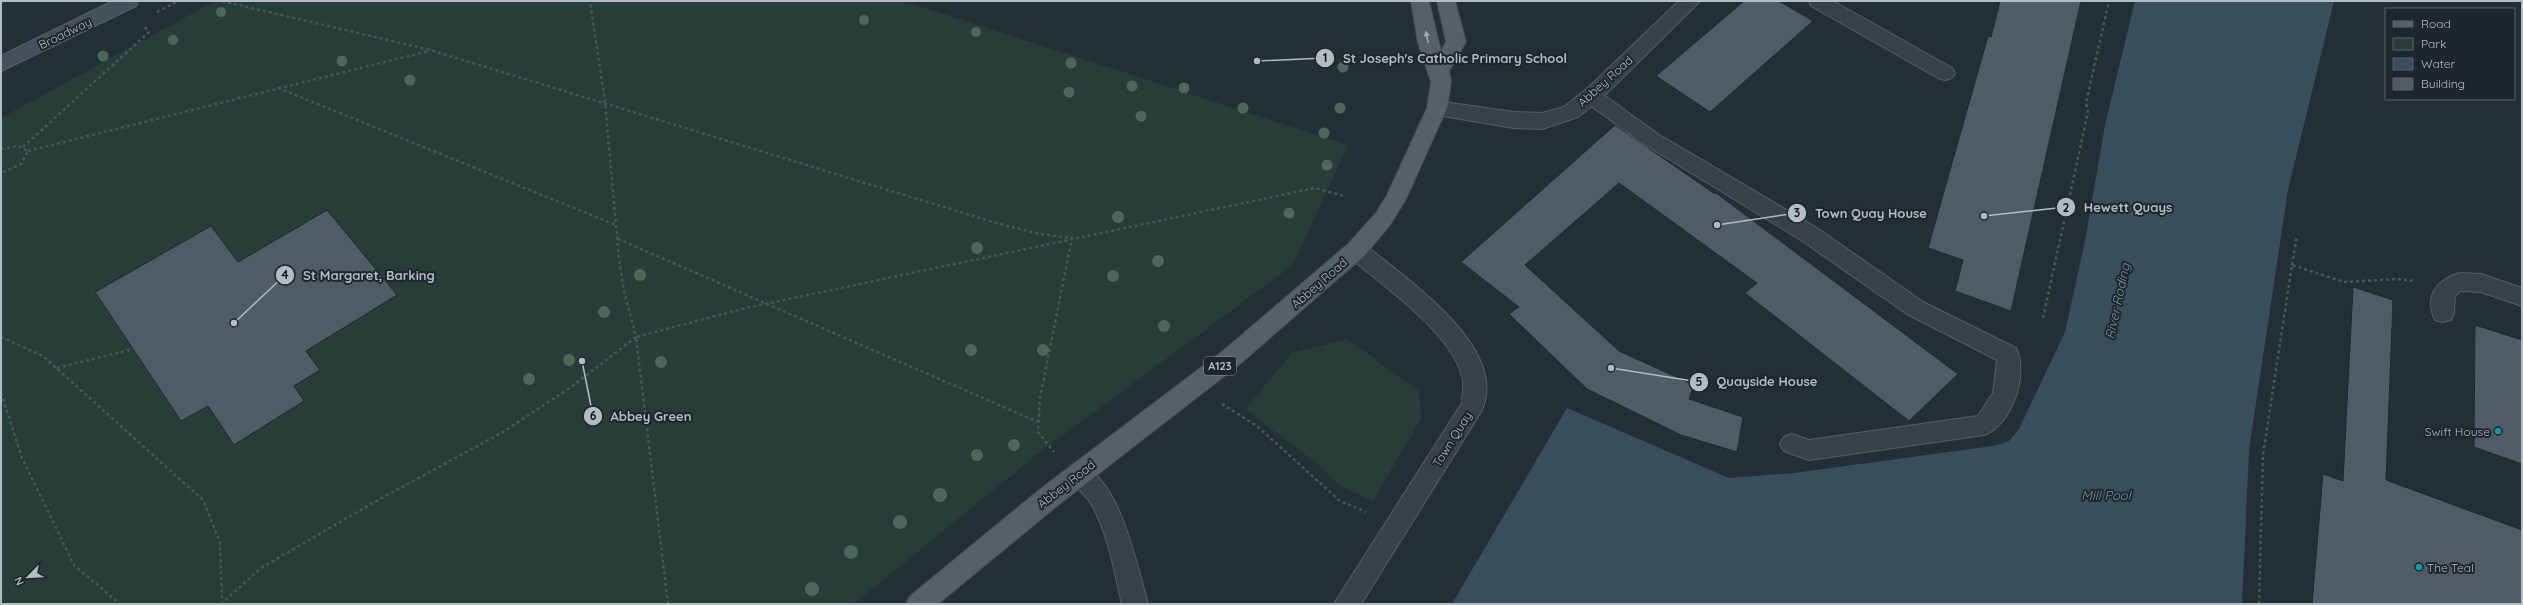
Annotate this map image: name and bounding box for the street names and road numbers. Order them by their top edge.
street label: Broadway [36,14,94,52]
street label: Abbey Road [1574,52,1636,110]
street label: Abbey Road [1288,255,1350,311]
road number: A123 [1204,357,1236,375]
street label: Town Quay [1429,409,1475,469]
street label: Abbey Road [1034,457,1098,511]

